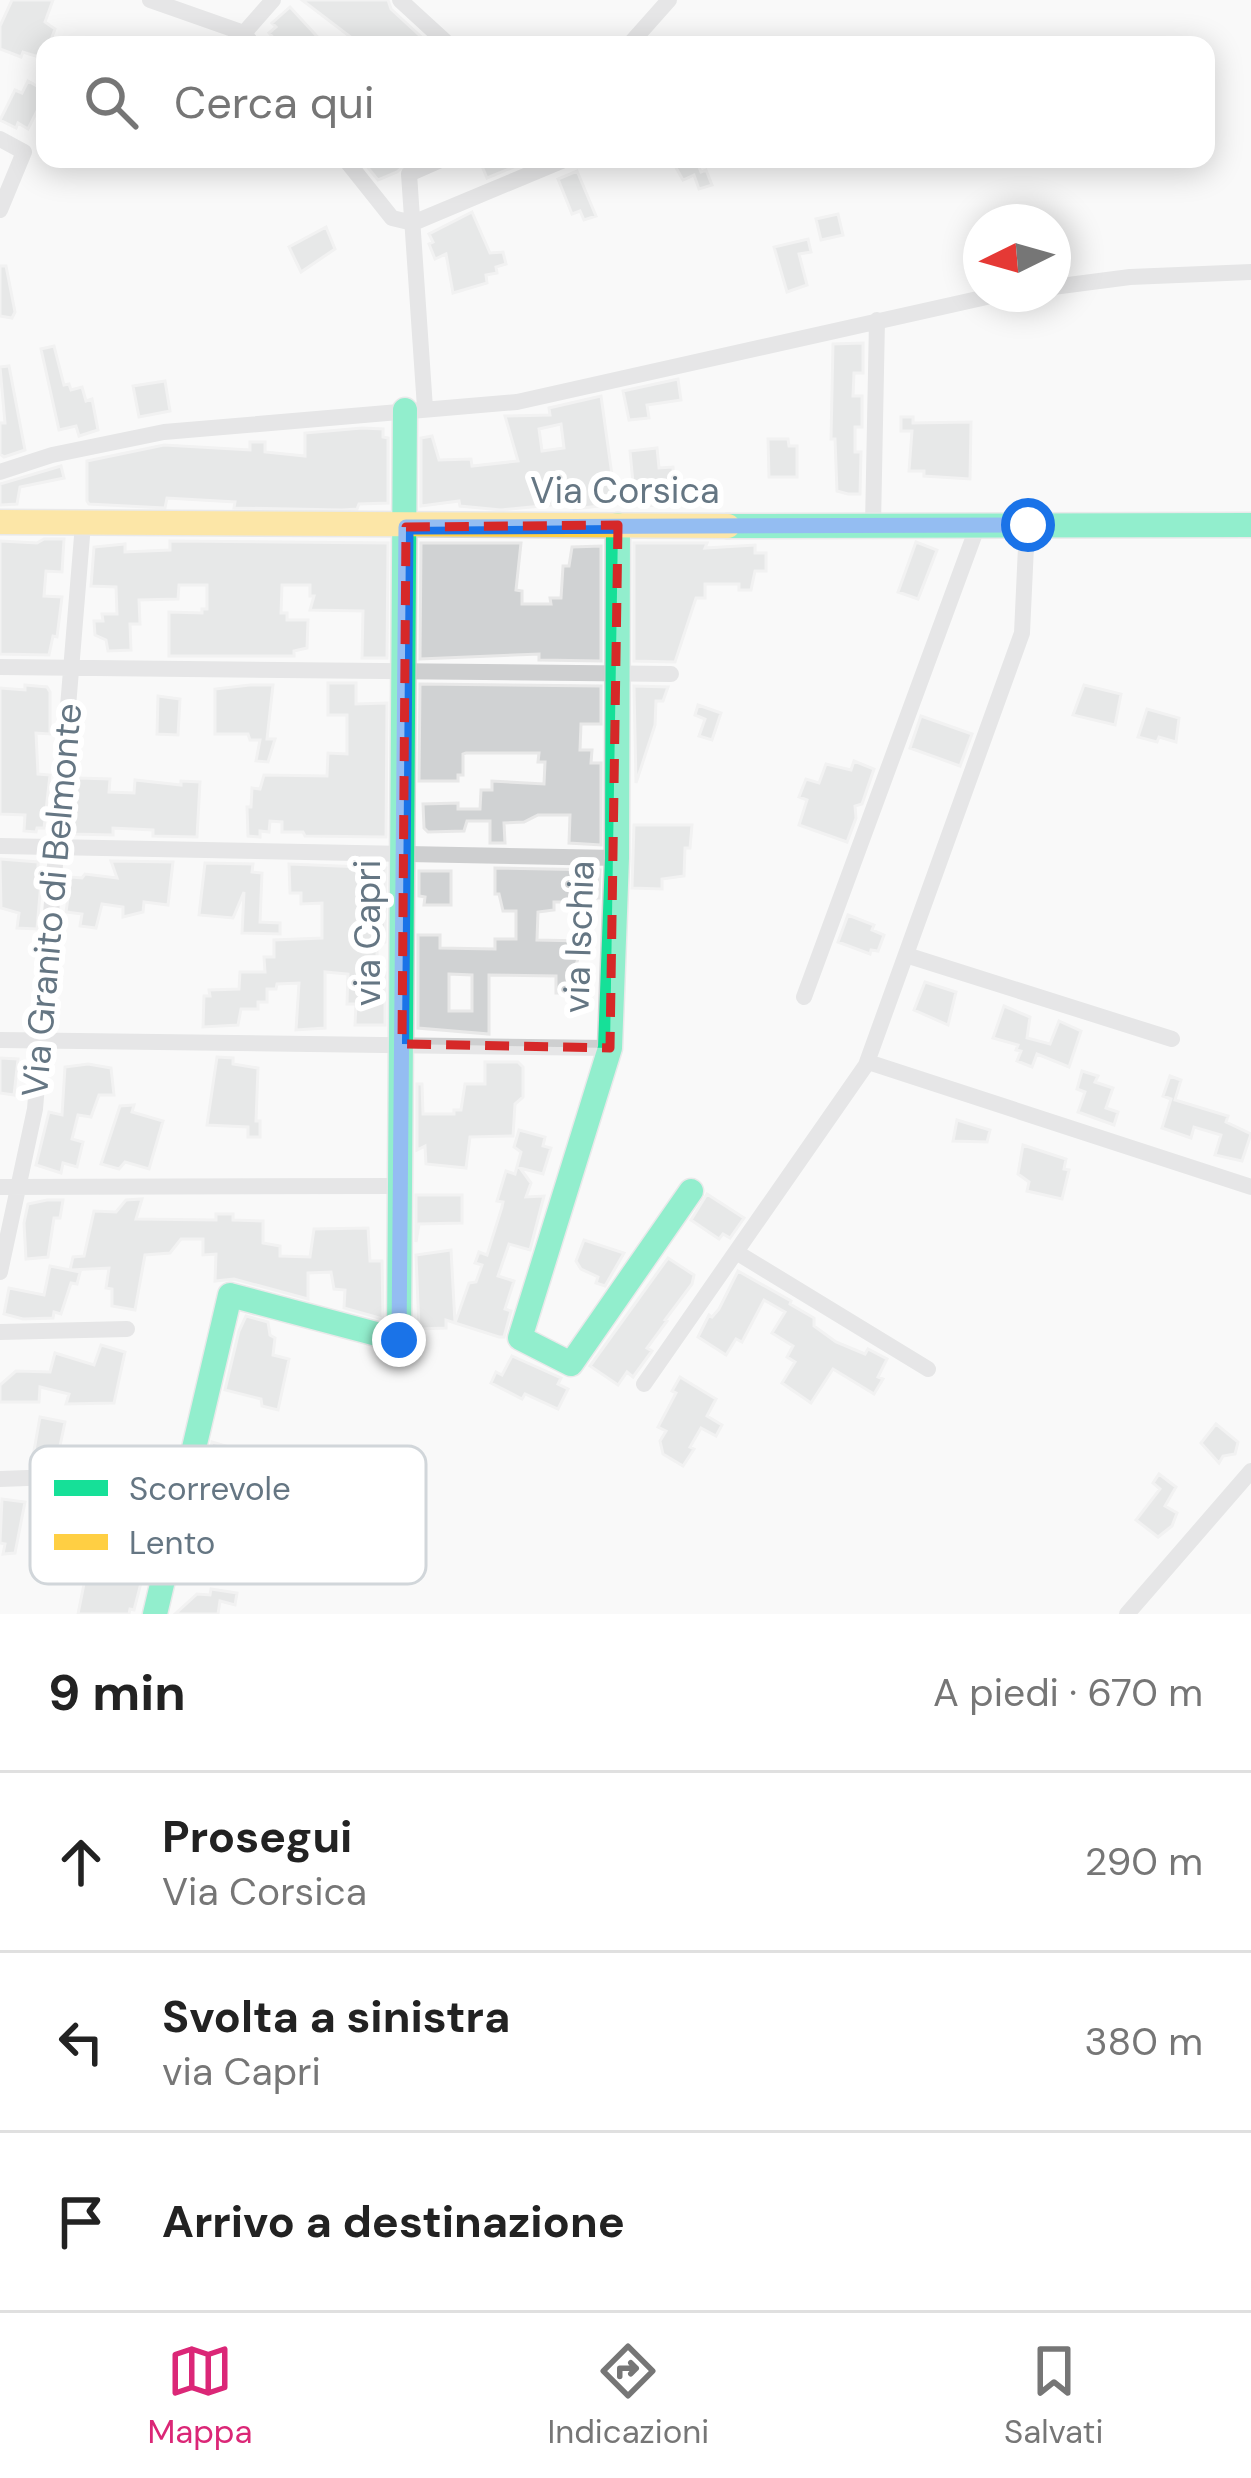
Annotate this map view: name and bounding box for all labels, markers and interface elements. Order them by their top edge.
search box [36,36,1215,168]
icon: search [78,69,144,135]
text: Cerca qui [174,73,375,132]
north arrow [963,204,1071,312]
street label: Via Corsica [530,467,720,514]
route start [1001,498,1055,552]
street label: Via Granito di Belmonte [11,701,92,1099]
street label: via Capri [344,860,391,1006]
street label: via Ischia [552,860,605,1014]
route end [372,1313,426,1367]
legend [30,1446,426,1584]
text: Scorrevole [129,1467,291,1510]
text: Lento [129,1521,215,1564]
text: 9 min [48,1659,186,1726]
text: A piedi · 670 m [933,1667,1203,1718]
text: Prosegui [162,1807,352,1866]
icon: ahead [48,1829,114,1895]
text: 290 m [1085,1836,1203,1887]
text: Via Corsica [162,1866,367,1917]
text: Svolta a sinistra [162,1987,510,2046]
icon: left [48,2009,114,2075]
text: 380 m [1084,2016,1203,2067]
text: via Capri [162,2046,321,2097]
icon: arrive [48,2189,114,2255]
text: Arrivo a destinazione [162,2192,625,2251]
tab: Mappa [148,2338,252,2453]
tab: Indicazioni [548,2338,709,2453]
tab: Salvati [1004,2338,1103,2453]

